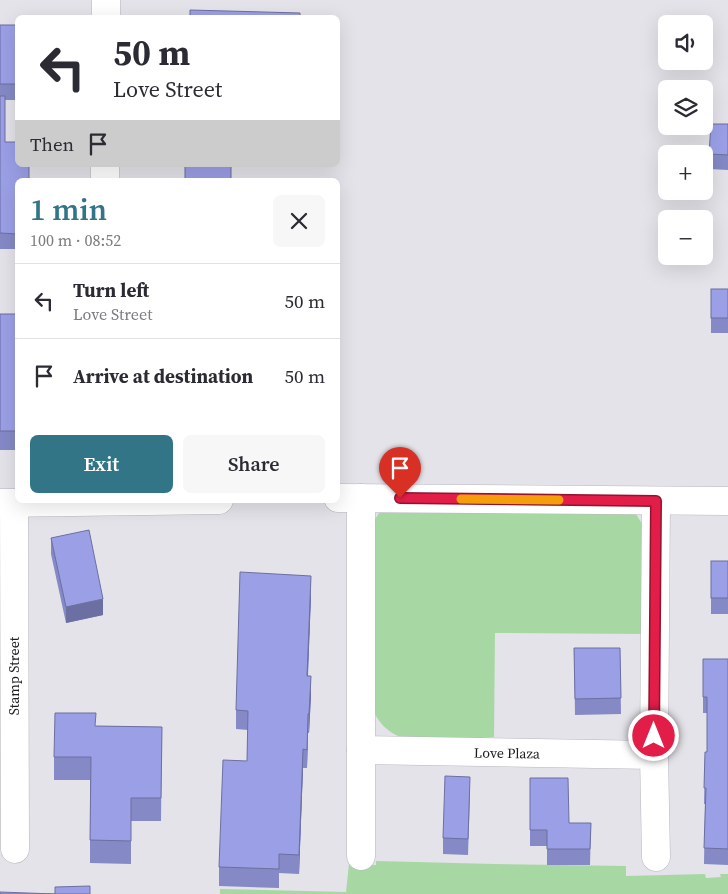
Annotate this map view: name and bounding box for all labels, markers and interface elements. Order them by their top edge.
map controls [658,15,713,265]
button: sound [658,15,713,70]
text: 50 m [113,29,190,77]
icon: left [30,35,95,100]
text: Love Street [113,74,222,104]
button: layers [658,80,713,135]
icon: arrive [84,130,112,158]
text: Then [30,131,74,157]
button: + [658,145,713,200]
text: 1 min [30,189,107,230]
button: close [273,195,325,247]
button: − [658,210,713,265]
text: 100 m · 08:52 [30,229,121,251]
text: Turn left [73,277,149,303]
icon: left [30,287,58,315]
text: 50 m [284,288,325,314]
text: Love Street [73,303,152,325]
icon: arrive [30,362,58,390]
text: Arrive at destination [73,363,253,389]
text: 50 m [284,363,325,389]
button: Exit [30,435,173,493]
button: Share [183,435,325,493]
pin [379,447,421,498]
icon: arrive [386,454,414,482]
street label: Stamp Street [4,636,24,715]
position arrow [627,709,679,761]
street label: Love Plaza [474,742,541,764]

